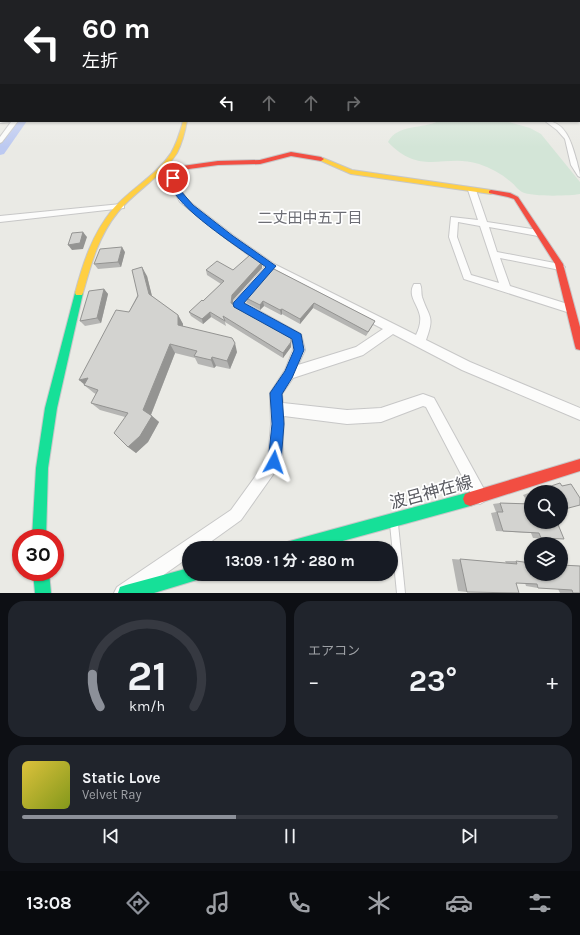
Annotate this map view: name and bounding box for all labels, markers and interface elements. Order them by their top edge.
text: 60 m [82,12,150,45]
icon: left [16,16,68,68]
text: 左折 [82,50,118,72]
icon: left [216,92,238,114]
icon: ahead [258,92,280,114]
icon: ahead [300,92,322,114]
icon: right [342,92,364,114]
pin [156,161,190,195]
icon: arrive [162,167,184,189]
district label: 二丈田中五丁目 [257,209,363,227]
position arrow [253,441,295,483]
street label: 波呂神在線 [387,471,475,513]
map controls [524,485,568,581]
button: search [524,485,568,529]
speed limit sign: 30 [12,529,64,581]
button: layers [524,537,568,581]
text: 13:09 · 1 分 · 280 m [225,552,355,570]
text: エアコン [308,643,360,658]
text: 21 [127,652,167,700]
text: 23° [409,663,457,699]
text: − [308,669,320,695]
text: + [546,669,558,695]
text: km/h [129,698,165,715]
text: Static Love [82,769,160,787]
text: Velvet Ray [82,787,142,802]
icon: previous [100,825,122,847]
icon: pause [279,825,301,847]
icon: next [458,825,480,847]
icon: directions [124,889,152,917]
icon: music [204,889,232,917]
icon: phone [285,889,313,917]
icon: climate [365,889,393,917]
icon: car [445,889,473,917]
icon: filters [526,889,554,917]
text: 13:08 [26,892,72,914]

